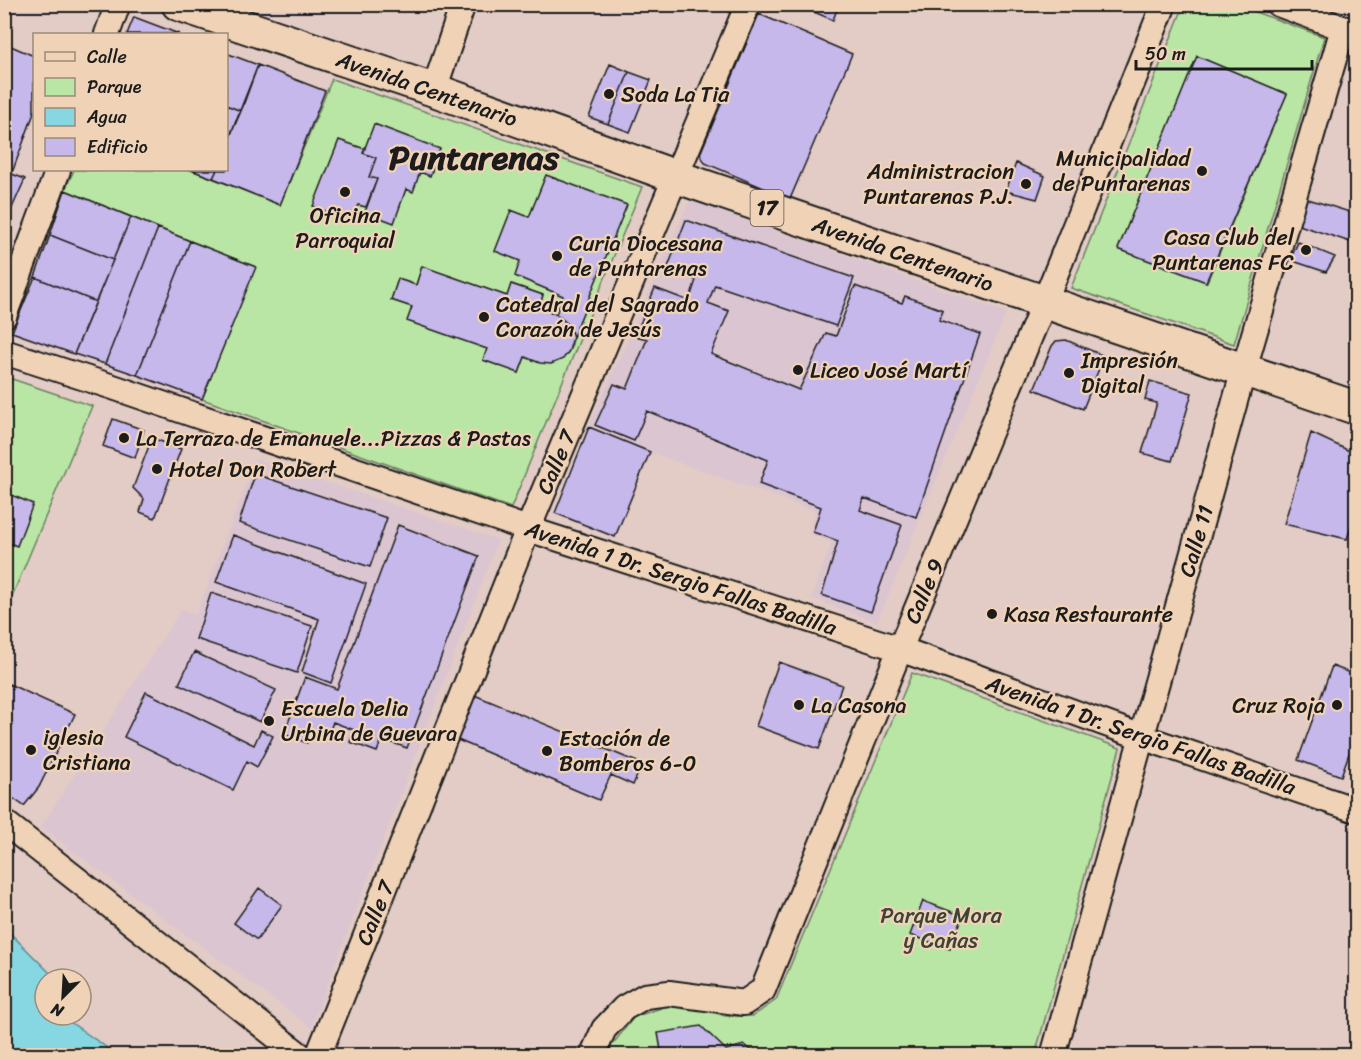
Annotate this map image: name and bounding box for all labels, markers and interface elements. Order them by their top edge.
legend [33,33,228,171]
scale bar [1136,33,1312,71]
text: 50 m [1145,38,1186,70]
street label: Avenida Centenario [330,39,523,138]
text: Calle [87,41,127,73]
text: Parque [87,71,142,103]
place label: Soda La Tia [621,75,730,114]
marker: Soda La Tia [602,87,616,101]
text: Agua [86,101,128,133]
district label: Puntarenas [389,128,561,188]
text: Edificio [87,131,148,163]
place label: Municipalidad de Puntarenas [1052,139,1191,203]
place label: Administracion Puntarenas P.J. [863,152,1014,216]
marker: Municipalidad de Puntarenas [1195,164,1209,178]
marker: Administracion Puntarenas P.J. [1019,177,1033,191]
marker: Oficina Parroquial [338,185,352,199]
road number: 17 [750,190,783,226]
place label: Oficina Parroquial [295,196,395,260]
street label: Avenida Centenario [806,204,999,303]
place label: Casa Club del Puntarenas FC [1152,218,1295,282]
place label: Curia Diocesana de Puntarenas [569,224,723,288]
marker: Casa Club del Puntarenas FC [1299,243,1313,257]
marker: Curia Diocesana de Puntarenas [550,249,564,263]
place label: Catedral del Sagrado Corazón de Jesús [496,285,699,349]
marker: Catedral del Sagrado Corazón de Jesús [477,310,491,324]
place label: Impresión Digital [1080,341,1178,405]
place label: Liceo José Martí [810,351,970,390]
marker: Liceo José Martí [791,363,805,377]
marker: Impresión Digital [1062,366,1076,380]
place label: La Terraza de Emanuele...Pizzas & Pastas [136,419,531,458]
street label: Calle 7 [525,422,588,500]
marker: La Terraza de Emanuele...Pizzas & Pastas [117,431,131,445]
place label: Hotel Don Robert [169,450,337,489]
marker: Hotel Don Robert [150,462,164,476]
street label: Calle 11 [1167,500,1225,582]
street label: Avenida 1 Dr. Sergio Fallas Badilla [519,509,843,647]
street label: Calle 9 [893,552,955,630]
place label: Kasa Restaurante [1004,595,1173,634]
marker: Kasa Restaurante [985,607,999,621]
street label: Avenida 1 Dr. Sergio Fallas Badilla [980,663,1302,807]
place label: La Casona [811,686,907,725]
place label: Cruz Roja [1232,686,1325,725]
place label: Escuela Delia Urbina de Guevara [281,689,457,753]
marker: La Casona [792,698,806,712]
marker: Cruz Roja [1330,698,1344,712]
marker: Escuela Delia Urbina de Guevara [262,714,276,728]
place label: iglesia Cristiana [43,718,131,782]
place label: Estación de Bomberos 6-0 [559,719,696,783]
marker: iglesia Cristiana [24,743,38,757]
marker: Estación de Bomberos 6-0 [540,744,554,758]
street label: Calle 7 [344,873,406,951]
park label: Parque Mora y Cañas [880,896,1003,960]
north arrow [33,967,93,1027]
text: N [45,994,69,1026]

